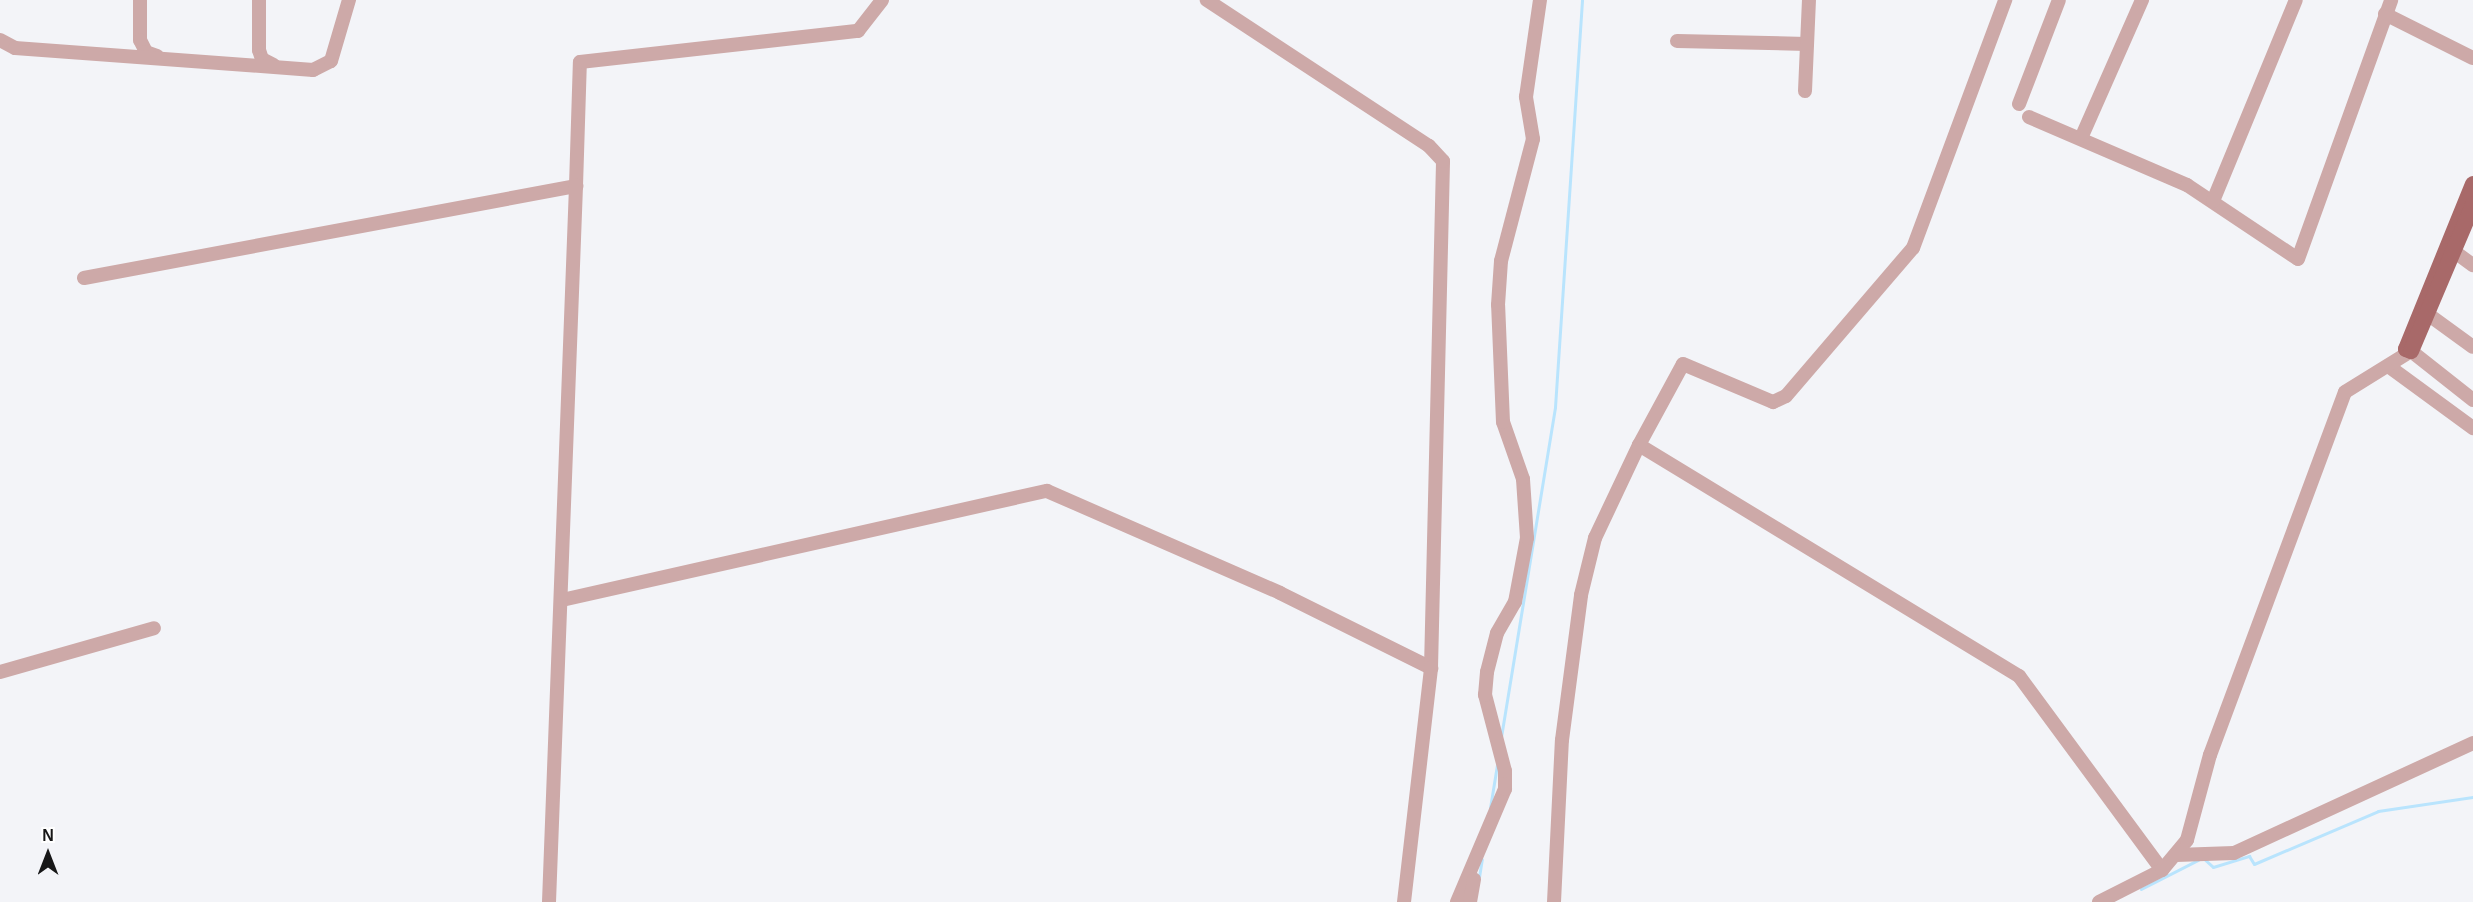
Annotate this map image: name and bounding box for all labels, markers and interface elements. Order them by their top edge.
north arrow [18,824,78,884]
text: N [42,827,54,844]

